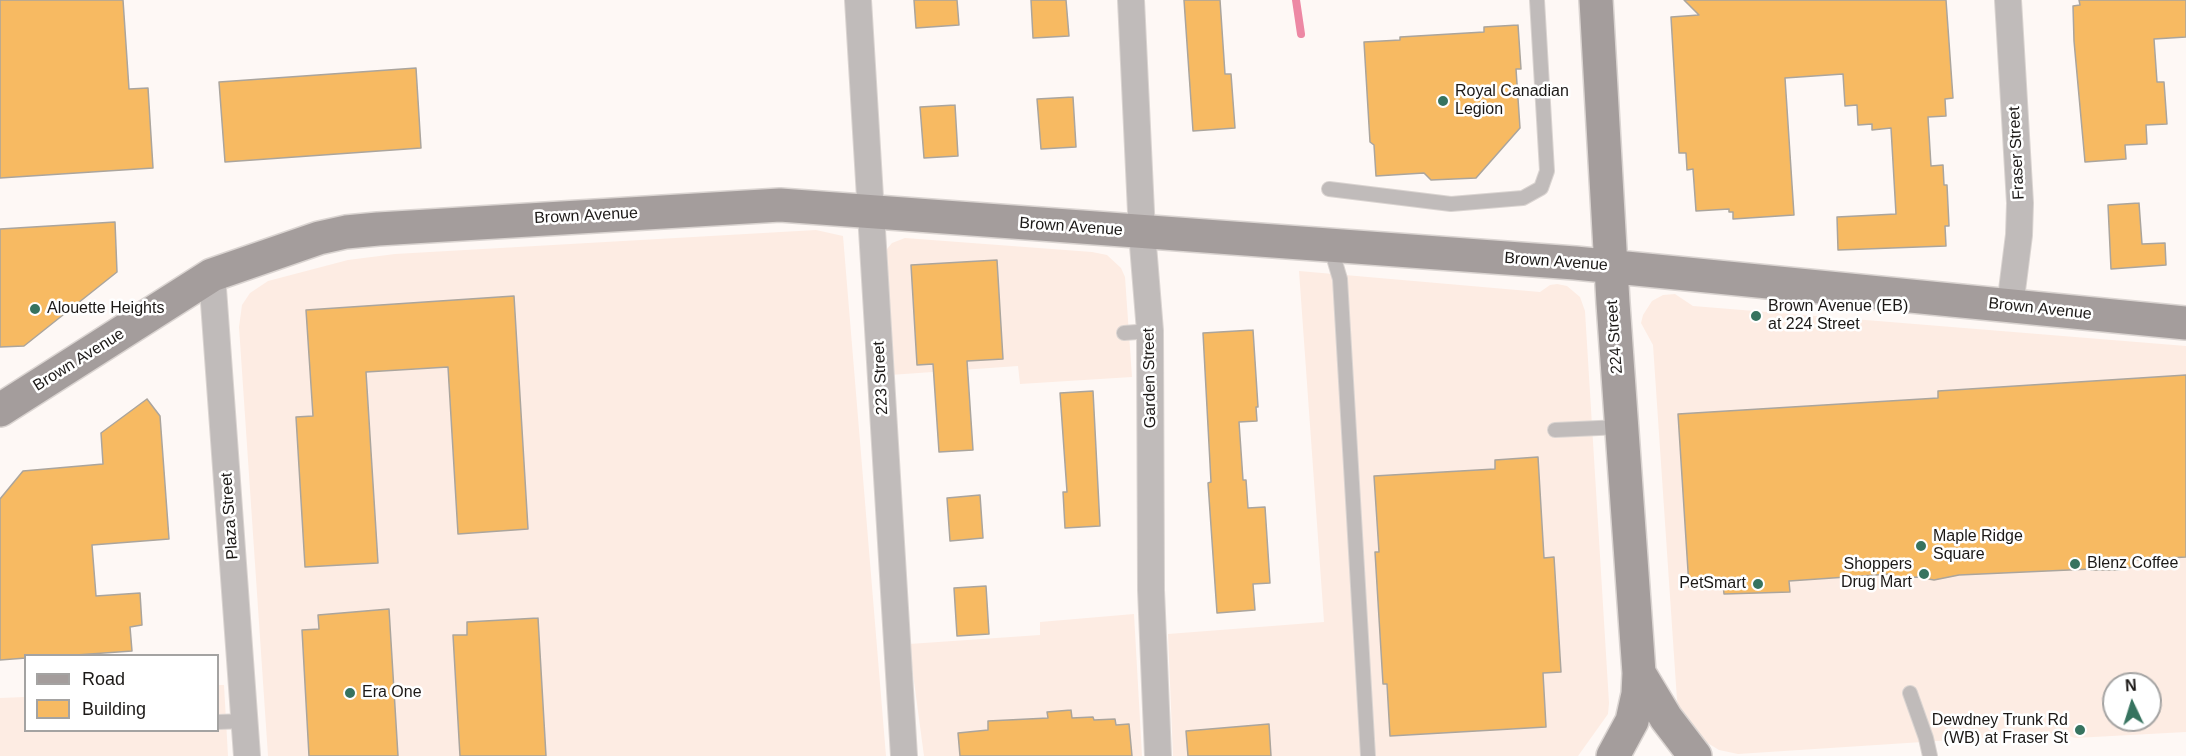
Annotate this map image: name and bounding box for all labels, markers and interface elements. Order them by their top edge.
place label: Royal Canadian Legion [1455,82,1569,120]
marker: Royal Canadian Legion [1436,94,1450,108]
street label: Fraser Street [2005,106,2029,200]
street label: Brown Avenue [534,204,638,228]
street label: Brown Avenue [1019,214,1123,240]
street label: Brown Avenue [1504,249,1608,275]
street label: Brown Avenue [1987,294,2093,324]
place label: Brown Avenue (EB) at 224 Street [1768,297,1908,335]
place label: Alouette Heights [47,299,164,319]
street label: 224 Street [1603,300,1627,374]
marker: Alouette Heights [28,302,42,316]
marker: Brown Avenue (EB) at 224 Street [1749,309,1763,323]
street label: Brown Avenue [30,324,128,396]
street label: Garden Street [1140,328,1160,428]
street label: 223 Street [869,341,893,415]
street label: Plaza Street [217,472,243,560]
place label: Maple Ridge Square [1933,527,2023,565]
marker: Maple Ridge Square [1914,539,1928,553]
place label: Blenz Coffee [2087,554,2178,574]
place label: Shoppers Drug Mart [1841,555,1912,593]
marker: Blenz Coffee [2068,557,2082,571]
marker: Shoppers Drug Mart [1917,567,1931,581]
place label: PetSmart [1679,574,1746,594]
marker: PetSmart [1751,577,1765,591]
legend [24,654,219,732]
text: Road [82,669,125,689]
north arrow [2102,672,2162,732]
text: N [2124,677,2137,694]
place label: Era One [362,683,422,703]
marker: Era One [343,686,357,700]
text: Building [82,699,146,719]
place label: Dewdney Trunk Rd (WB) at Fraser St [1932,711,2068,749]
marker: Dewdney Trunk Rd (WB) at Fraser St [2073,723,2087,737]

